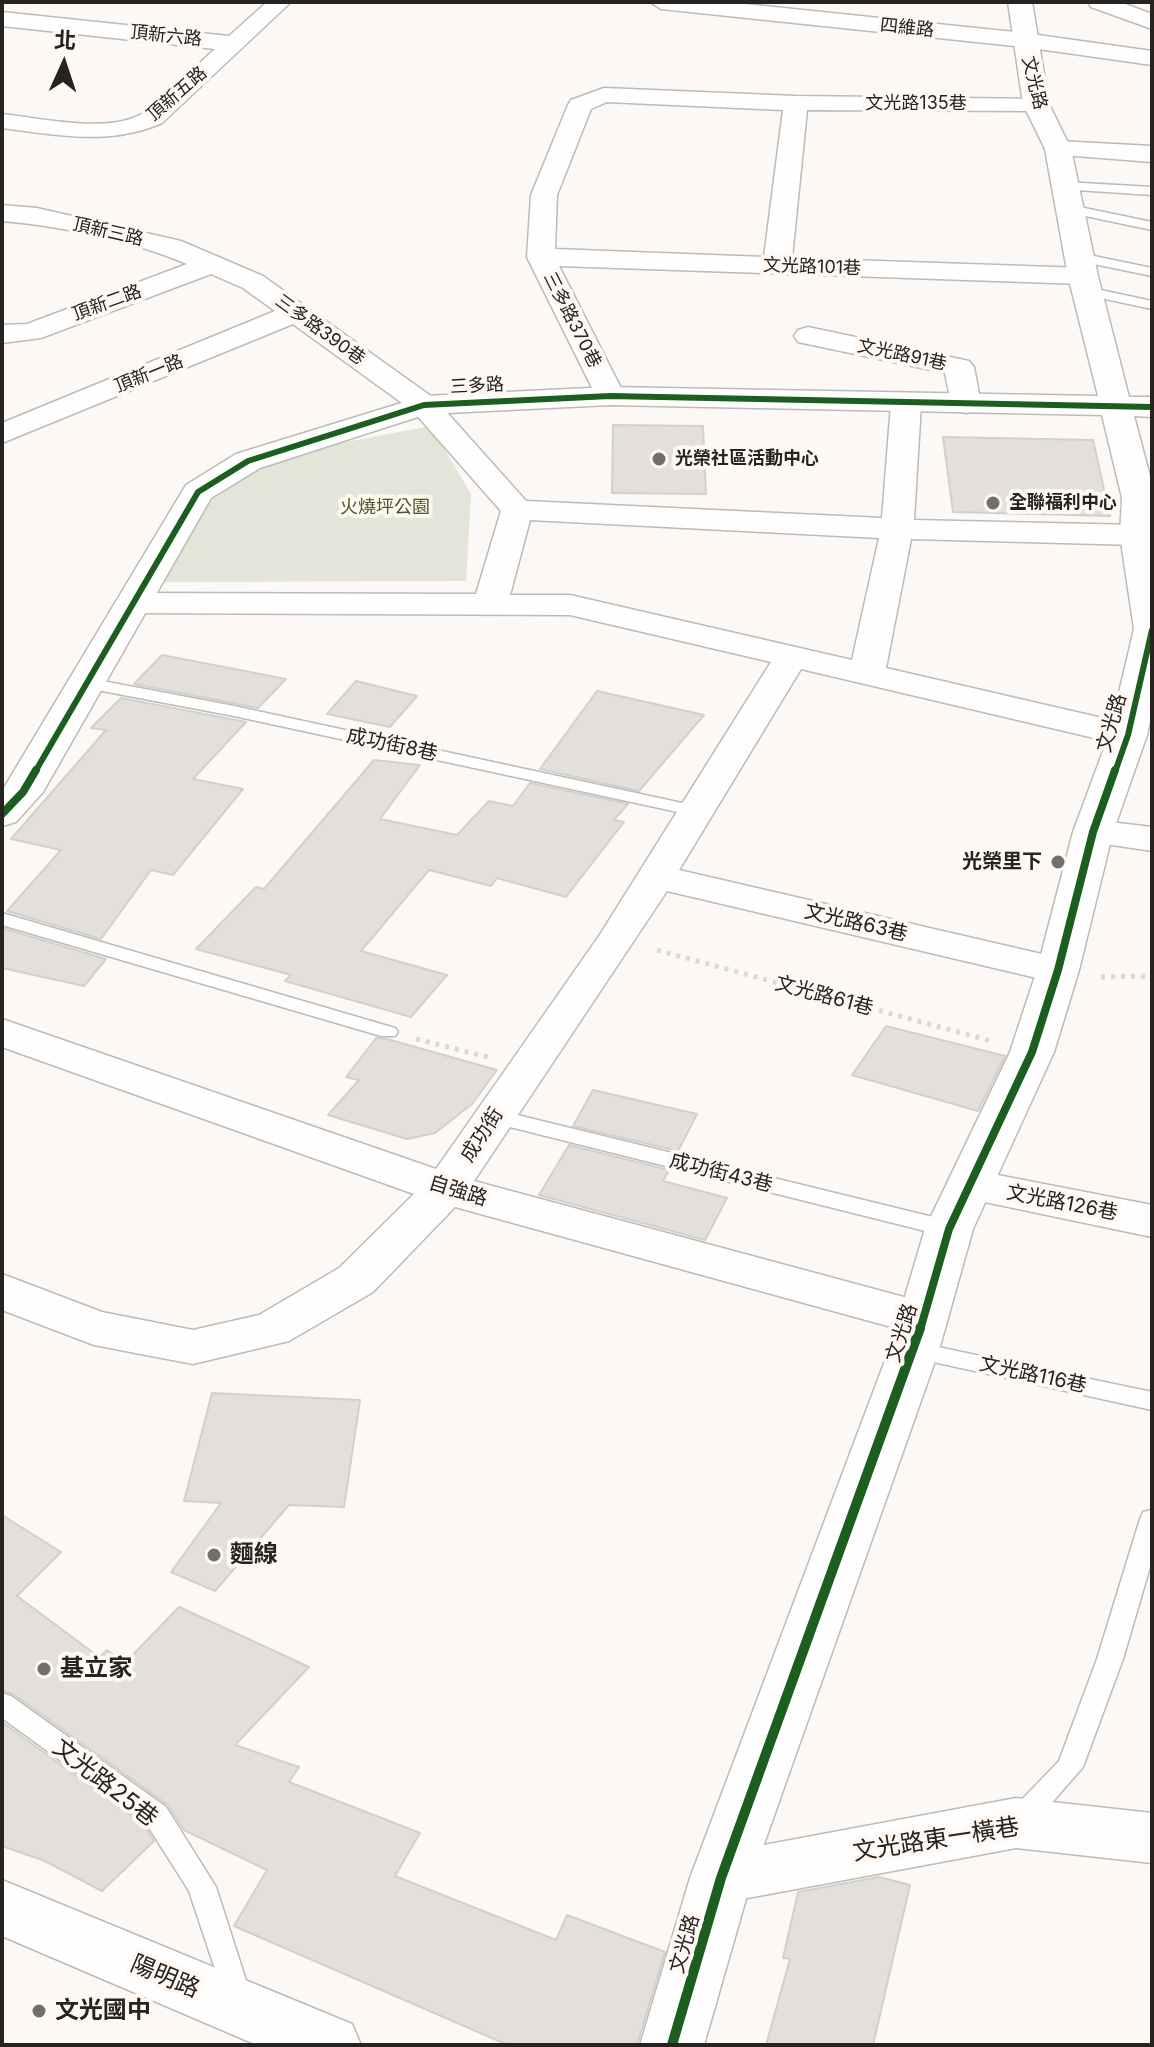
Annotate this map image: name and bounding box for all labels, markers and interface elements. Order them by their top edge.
street label: 四維路 [879,14,935,42]
street label: 頂新六路 [129,21,203,51]
north arrow [24,24,104,104]
text: 北 [54,26,77,54]
street label: 文光路 [1017,54,1051,112]
street label: 頂新五路 [143,62,211,126]
street label: 文光路135巷 [865,93,967,115]
street label: 頂新三路 [70,213,146,251]
street label: 文光路101巷 [763,254,861,280]
street label: 三多路370巷 [539,269,605,371]
street label: 頂新二路 [69,281,145,325]
street label: 三多路390巷 [271,290,369,370]
street label: 文光路91巷 [856,335,948,375]
street label: 頂新一路 [112,351,186,397]
street label: 三多路 [449,374,505,398]
place label: 光榮社區活動中心 [675,448,819,470]
marker: 光榮社區活動中心 [650,450,668,468]
place label: 全聯福利中心 [1009,492,1117,514]
marker: 全聯福利中心 [984,494,1002,512]
park label: 火燒坪公園 [340,497,430,519]
street label: 文光路 [1092,691,1132,755]
street label: 成功街8巷 [344,724,440,766]
place label: 光榮里下 [962,850,1042,874]
marker: 光榮里下 [1049,853,1067,871]
street label: 文光路63巷 [802,900,910,946]
street label: 文光路61巷 [772,971,876,1021]
street label: 成功街 [456,1103,508,1167]
street label: 成功街43巷 [667,1149,775,1197]
street label: 自強路 [426,1171,490,1211]
street label: 文光路126巷 [1004,1180,1120,1226]
street label: 文光路 [881,1301,923,1365]
street label: 文光路116巷 [977,1352,1089,1398]
place label: 麵線 [230,1541,278,1569]
marker: 麵線 [205,1546,223,1564]
place label: 基立家 [60,1655,132,1683]
marker: 基立家 [35,1660,53,1678]
street label: 文光路25巷 [47,1733,163,1833]
street label: 文光路東一橫巷 [851,1813,1021,1867]
street label: 文光路 [665,1912,705,1976]
street label: 陽明路 [126,1950,204,2004]
place label: 文光國中 [55,1997,151,2025]
marker: 文光國中 [30,2002,48,2020]

